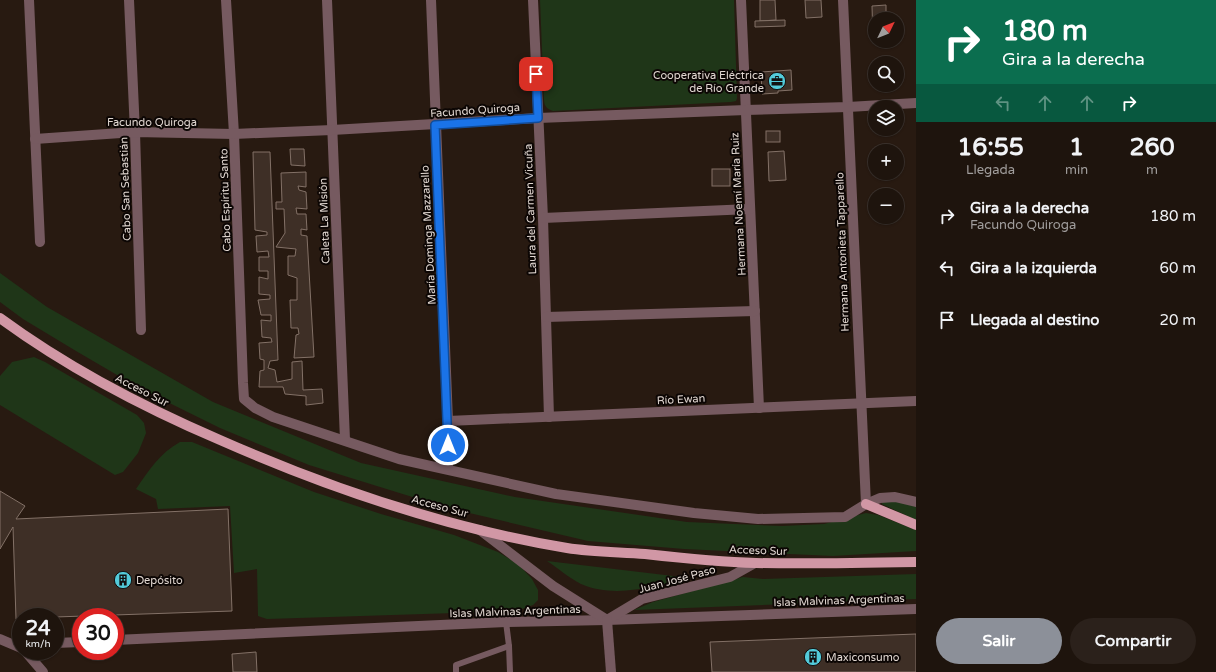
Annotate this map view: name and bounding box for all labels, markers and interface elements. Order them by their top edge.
north arrow [868,12,904,48]
map controls [868,12,904,224]
text: 180 m [1002,14,1088,48]
icon: right [936,16,988,68]
text: Gira a la derecha [1002,48,1145,70]
button: search [868,56,904,92]
pin [519,57,553,91]
icon: arrive [525,63,547,85]
place label: Cooperativa Eléctrica de Río Grande [653,69,764,95]
office icon: Cooperativa Eléctrica de Río Grande [767,71,787,91]
icon: left [992,92,1014,114]
icon: ahead [1034,92,1056,114]
icon: ahead [1076,92,1098,114]
icon: right [1118,92,1140,114]
button: layers [868,100,904,136]
street label: Facundo Quiroga [430,101,520,120]
street label: Facundo Quiroga [107,116,197,129]
street label: Hermana Noemí María Ruiz [728,131,749,276]
text: 16:55 [957,133,1024,162]
text: 1 [1069,133,1084,162]
text: 260 [1129,133,1175,162]
street label: Cabo San Sebastián [117,137,134,241]
street label: Laura del Carmen Vicuña [522,143,539,275]
button: + [868,144,904,180]
street label: Cabo Espíritu Santo [217,148,234,252]
text: Llegada [966,162,1015,178]
text: min [1065,162,1088,178]
text: m [1146,162,1158,178]
street label: María Dominga Mazzarello [418,165,439,305]
street label: Hermana Antonieta Tapparello [833,172,852,332]
street label: Caleta La Misión [317,178,332,264]
button: − [868,188,904,224]
text: Gira a la derecha [970,199,1089,217]
icon: right [936,205,958,227]
text: 180 m [1150,207,1196,225]
text: Facundo Quiroga [970,217,1076,233]
icon: left [936,257,958,279]
text: Gira a la izquierda [970,259,1097,277]
text: 60 m [1159,259,1196,277]
icon: arrive [936,309,958,331]
text: Llegada al destino [970,311,1099,329]
text: 20 m [1159,311,1196,329]
street label: Acceso Sur [113,371,171,410]
street label: Río Ewan [656,392,706,407]
position arrow [427,424,469,466]
street label: Acceso Sur [410,493,470,521]
street label: Acceso Sur [729,543,788,558]
street label: Juan José Paso [637,563,717,596]
building icon: Depósito [113,570,133,590]
place label: Depósito [136,574,183,587]
street label: Islas Malvinas Argentinas [773,592,905,609]
street label: Islas Malvinas Argentinas [449,603,581,620]
speed limit sign: 30 [72,608,124,660]
text: 24 [25,617,51,641]
button: Salir [936,618,1062,664]
button: Compartir [1070,618,1196,664]
text: km/h [25,638,51,650]
building icon: Maxiconsumo [803,647,823,667]
place label: Maxiconsumo [826,651,900,664]

